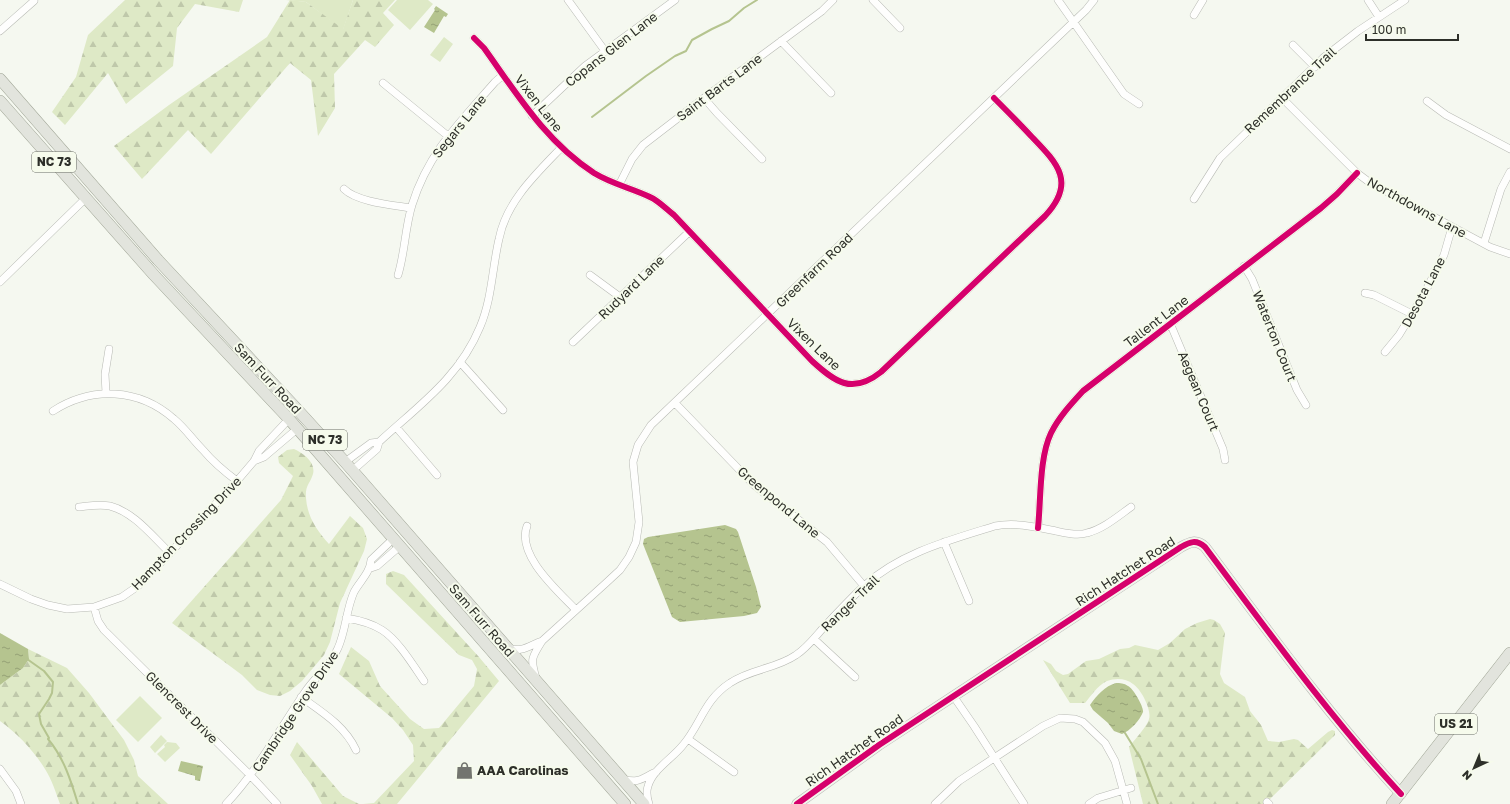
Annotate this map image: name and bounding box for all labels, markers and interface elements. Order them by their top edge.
street label: Copans Glen Lane [562,8,660,90]
scale bar [1366,16,1458,42]
text: 100 m [1372,22,1406,37]
street label: Remembrance Trail [1241,43,1339,137]
street label: Saint Barts Lane [673,50,765,124]
street label: Vixen Lane [512,71,566,135]
street label: Segars Lane [429,91,489,161]
road number: NC 73 [32,152,76,172]
street label: Northdowns Lane [1365,173,1469,241]
street label: Greenfarm Road [772,229,856,311]
street label: Rudyard Lane [595,252,667,322]
street label: Desota Lane [1398,254,1448,330]
street label: Waterton Court [1250,288,1300,384]
street label: Tallent Lane [1121,292,1191,350]
street label: Vixen Lane [784,315,844,373]
street label: Sam Furr Road [231,339,305,417]
street label: Aegean Court [1175,349,1223,433]
road number: NC 73 [303,430,347,450]
street label: Greenpond Lane [735,463,823,541]
street label: Hampton Crossing Drive [128,473,244,593]
street label: Rich Hatchet Road [1072,533,1178,609]
street label: Ranger Trail [818,571,882,635]
street label: Sam Furr Road [446,580,518,660]
street label: Cambridge Grove Drive [248,647,342,775]
street label: Glencrest Drive [142,667,222,747]
street label: Rich Hatchet Road [802,710,906,790]
road number: US 21 [1435,714,1477,734]
north arrow [1454,748,1494,788]
shop icon: AAA Carolinas [454,760,474,780]
place label: AAA Carolinas [477,762,569,778]
text: N [1459,768,1474,783]

